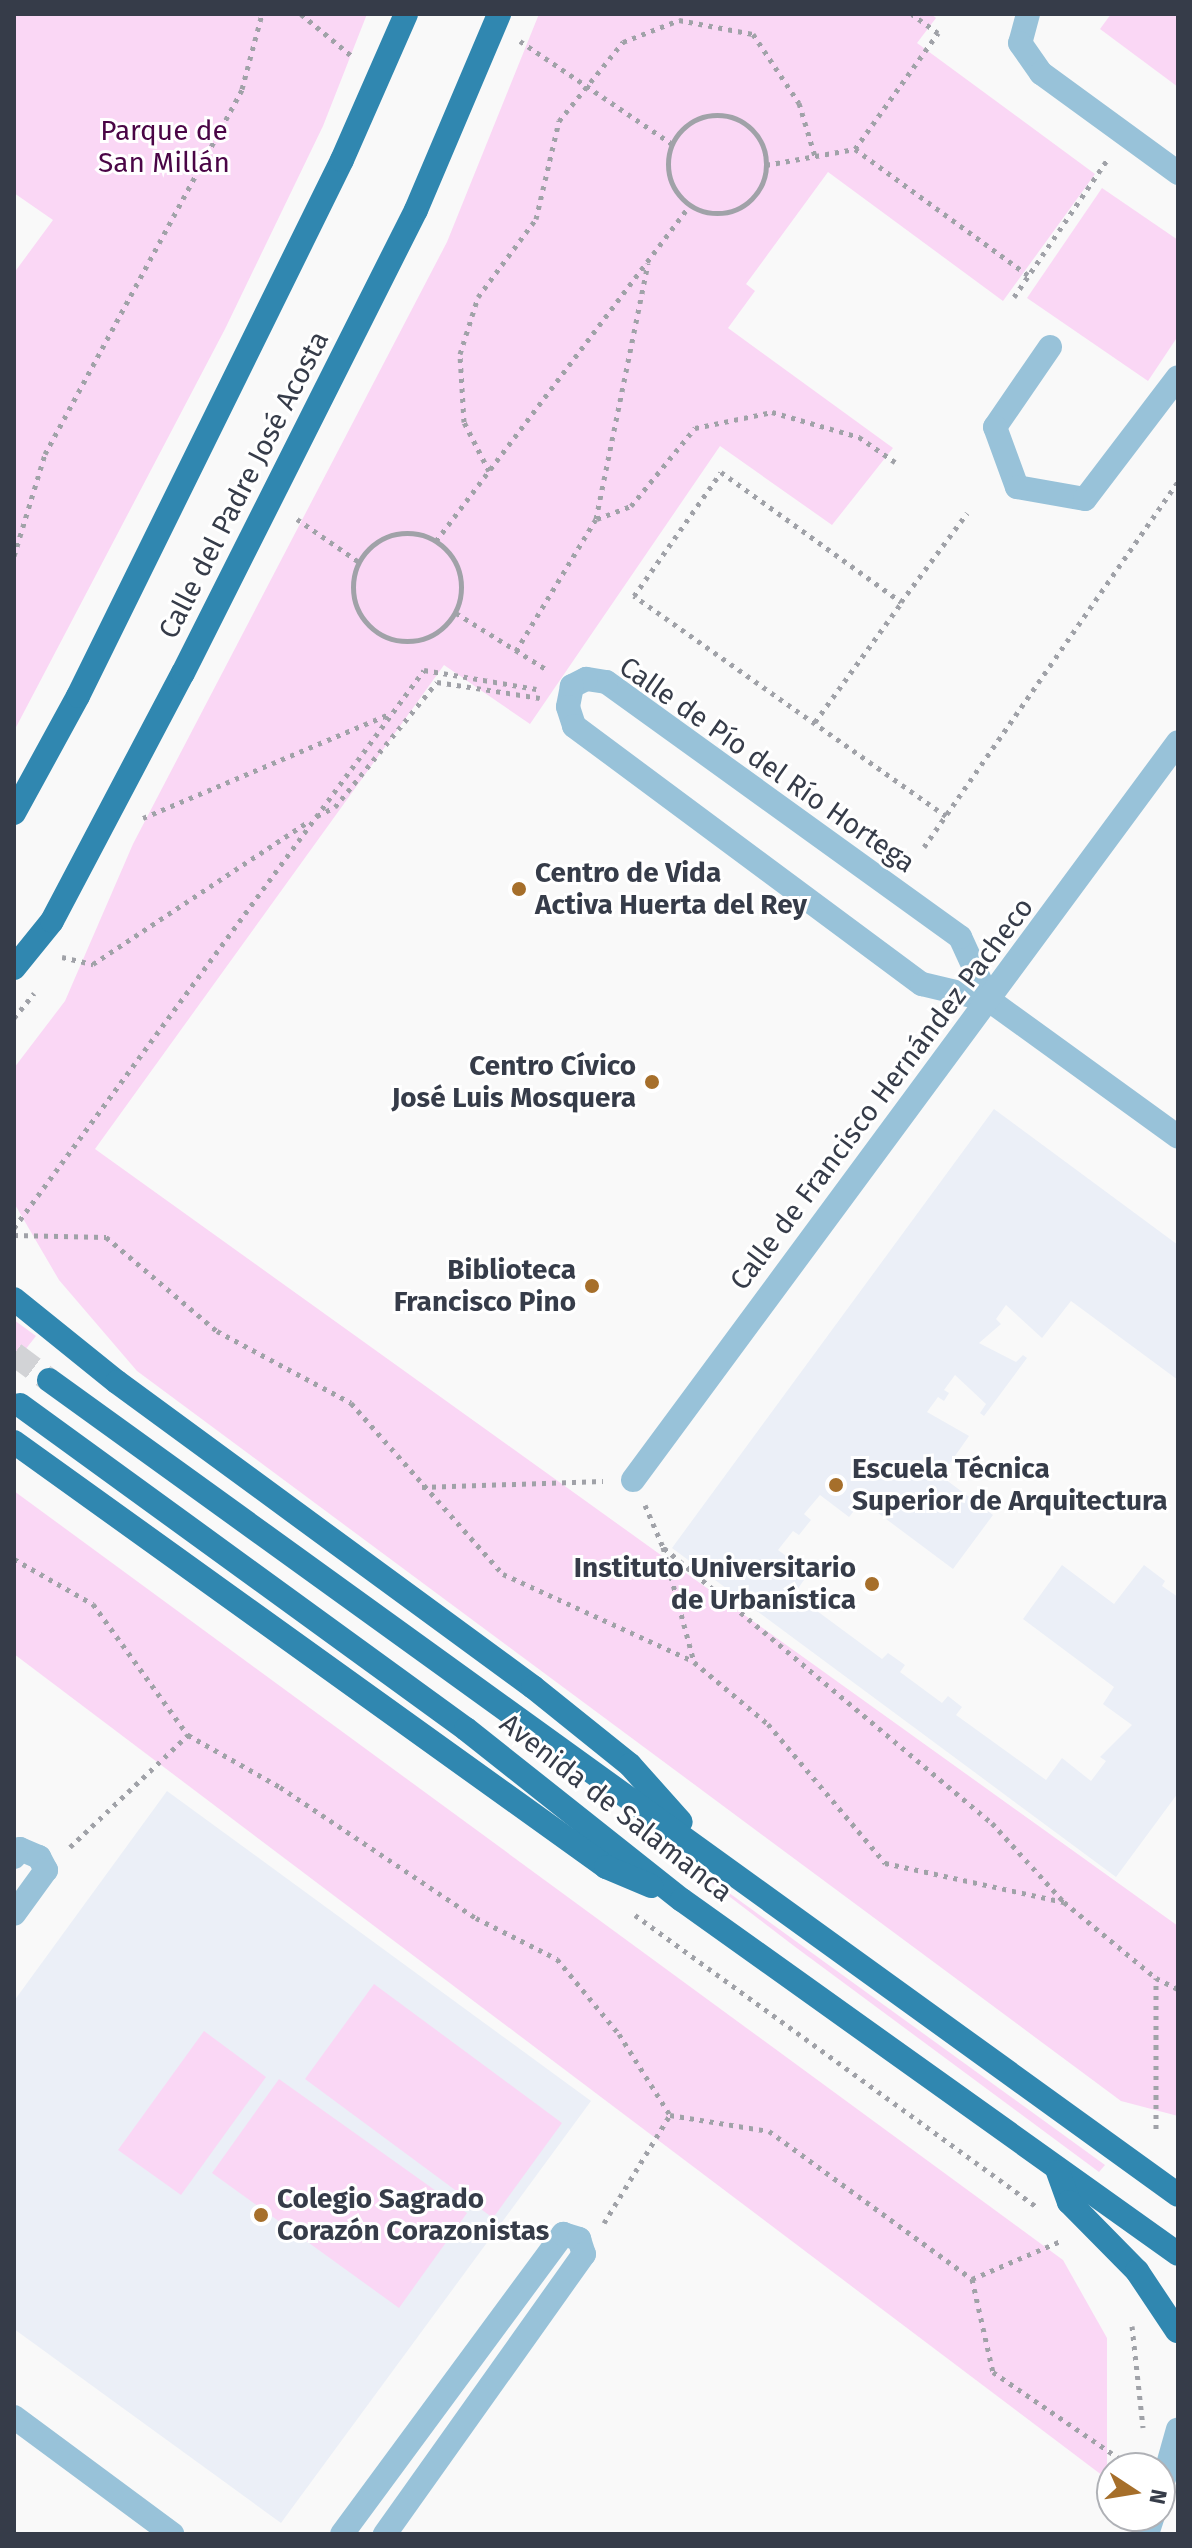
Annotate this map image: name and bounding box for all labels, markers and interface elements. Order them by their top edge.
park label: Parque de San Millán [98,114,230,180]
street label: Calle del Padre José Acosta [152,326,336,644]
street label: Calle de Pío del Río Hortega [613,650,921,880]
place label: Centro de Vida Activa Huerta del Rey [535,856,807,922]
marker: Centro de Vida Activa Huerta del Rey [510,880,528,898]
street label: Calle de Francisco Hernández Pacheco [723,891,1041,1297]
place label: Centro Cívico José Luis Mosquera [391,1049,636,1115]
marker: Centro Cívico José Luis Mosquera [643,1073,661,1091]
place label: Biblioteca Francisco Pino [394,1253,576,1319]
marker: Biblioteca Francisco Pino [583,1277,601,1295]
place label: Escuela Técnica Superior de Arquitectura [852,1452,1168,1518]
marker: Escuela Técnica Superior de Arquitectura [827,1476,845,1494]
place label: Instituto Universitario de Urbanística [574,1551,856,1617]
marker: Instituto Universitario de Urbanística [863,1575,881,1593]
street label: Avenida de Salamanca [493,1707,739,1909]
place label: Colegio Sagrado Corazón Corazonistas [277,2182,549,2248]
marker: Colegio Sagrado Corazón Corazonistas [252,2206,270,2224]
north arrow [1096,2452,1176,2532]
text: N [1143,2487,1173,2507]

